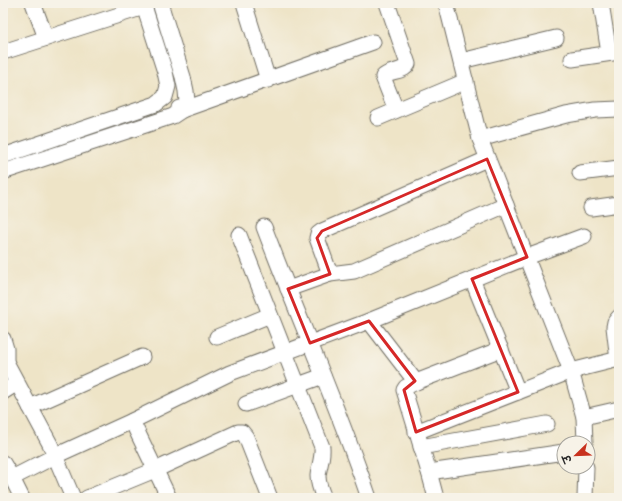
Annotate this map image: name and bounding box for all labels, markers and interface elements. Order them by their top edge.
north arrow [556,435,596,475]
text: उ [558,451,576,466]

